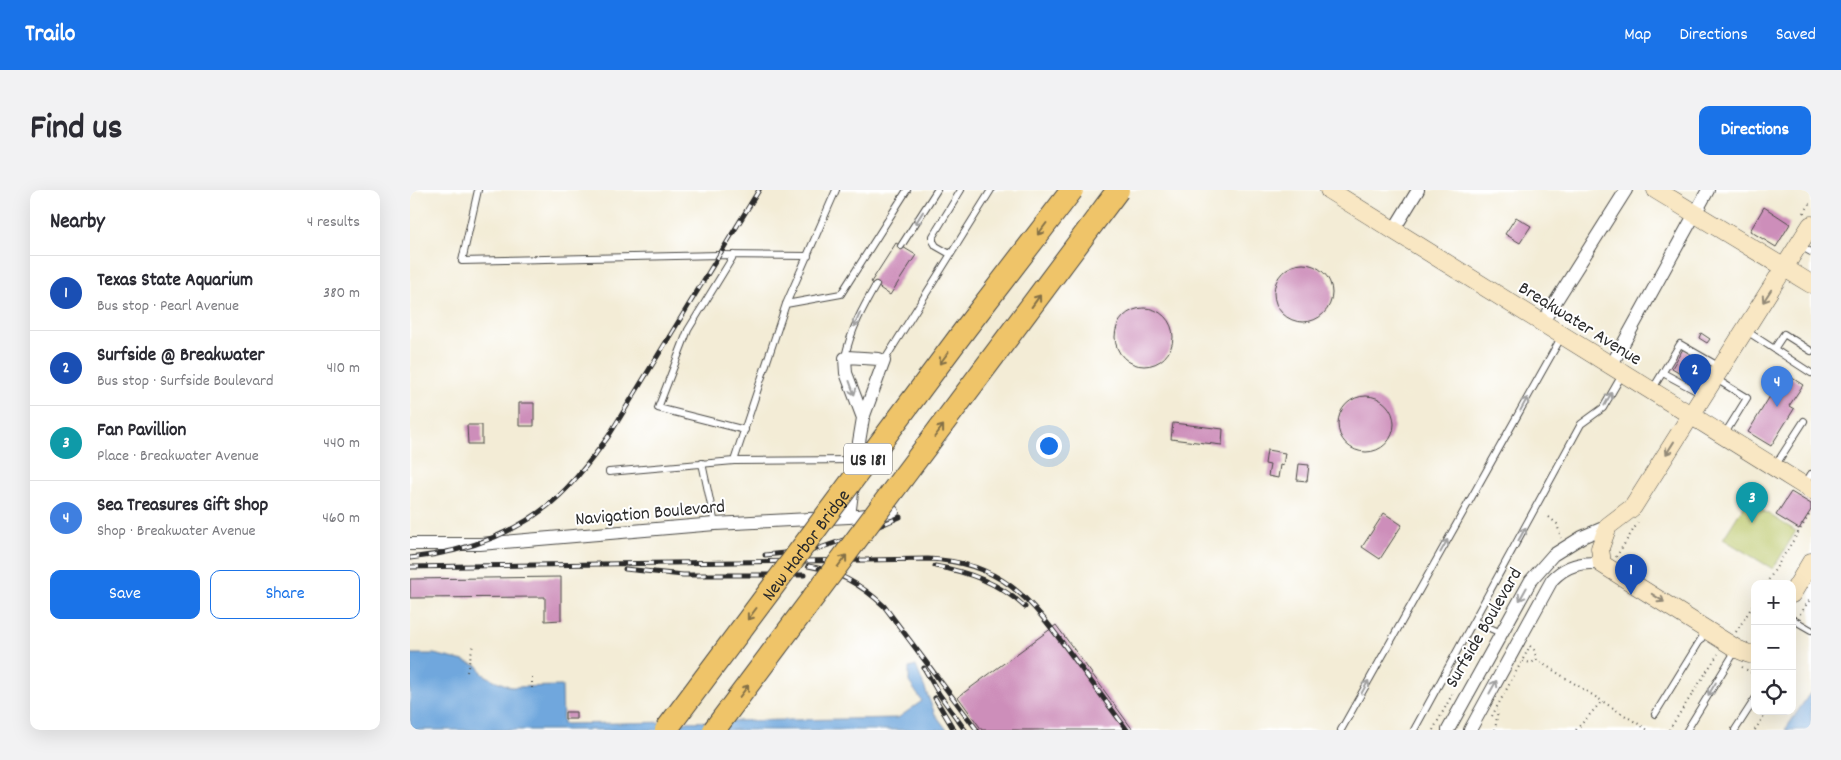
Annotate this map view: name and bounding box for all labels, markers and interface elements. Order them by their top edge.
text: Trailo [25,18,76,52]
text: Map [1624,23,1651,48]
text: Directions [1679,23,1748,48]
text: Saved [1776,23,1816,48]
text: Find us [30,105,122,155]
button: Directions [1699,106,1811,155]
text: Nearby [50,208,105,238]
text: 4 results [307,211,360,234]
one-way arrow [914,211,924,225]
one-way arrow [1037,222,1048,235]
text: Texas State Aquarium [97,268,253,295]
street label: Breakwater Avenue [1512,276,1646,374]
text: 1 [64,282,68,305]
text: 380 m [323,282,360,305]
one-way arrow [1761,289,1772,303]
one-way arrow [1031,294,1041,308]
text: Bus stop · Pearl Avenue [97,295,239,318]
one-way arrow [851,312,861,327]
text: Surfside @ Breakwater [97,343,265,370]
one-way arrow [938,351,949,364]
pin: 2 [1679,354,1711,395]
text: 2 [63,357,70,380]
text: 410 m [326,357,360,380]
pin: 4 [1761,366,1793,407]
text: Bus stop · Surfside Boulevard [97,370,273,393]
one-way arrow [847,380,857,396]
one-way arrow [1603,391,1613,406]
one-way arrow [1519,397,1529,412]
text: Fan Pavillion [97,418,186,445]
one-way arrow [934,424,944,438]
text: 3 [62,432,70,455]
text: 440 m [323,432,360,455]
your location [1036,433,1062,459]
one-way arrow [1665,440,1675,454]
road number: US 181 [844,443,892,474]
text: Place · Breakwater Avenue [97,445,259,468]
pin: 3 [1736,482,1768,523]
street label: New Harbor Bridge [757,485,858,608]
text: Sea Treasures Gift Shop [97,493,268,520]
street label: Navigation Boulevard [574,494,726,534]
text: 4 [63,507,69,530]
text: 460 m [322,507,360,530]
text: Shop · Breakwater Avenue [97,520,256,543]
one-way arrow [1517,527,1527,541]
one-way arrow [1440,539,1450,553]
pin: 1 [1615,554,1647,595]
one-way arrow [836,555,847,568]
street label: Surfside Boulevard [1440,564,1530,694]
button: Save [50,570,200,619]
button: Share [210,570,360,619]
map controls [1751,580,1796,715]
button: + [1751,580,1796,625]
one-way arrow [1517,587,1527,601]
one-way arrow [1651,594,1665,604]
one-way arrow [747,607,757,621]
button: − [1751,625,1796,670]
button: locate [1751,670,1796,715]
one-way arrow [1360,680,1370,695]
one-way arrow [1488,680,1498,695]
one-way arrow [1706,682,1716,696]
one-way arrow [738,685,749,698]

